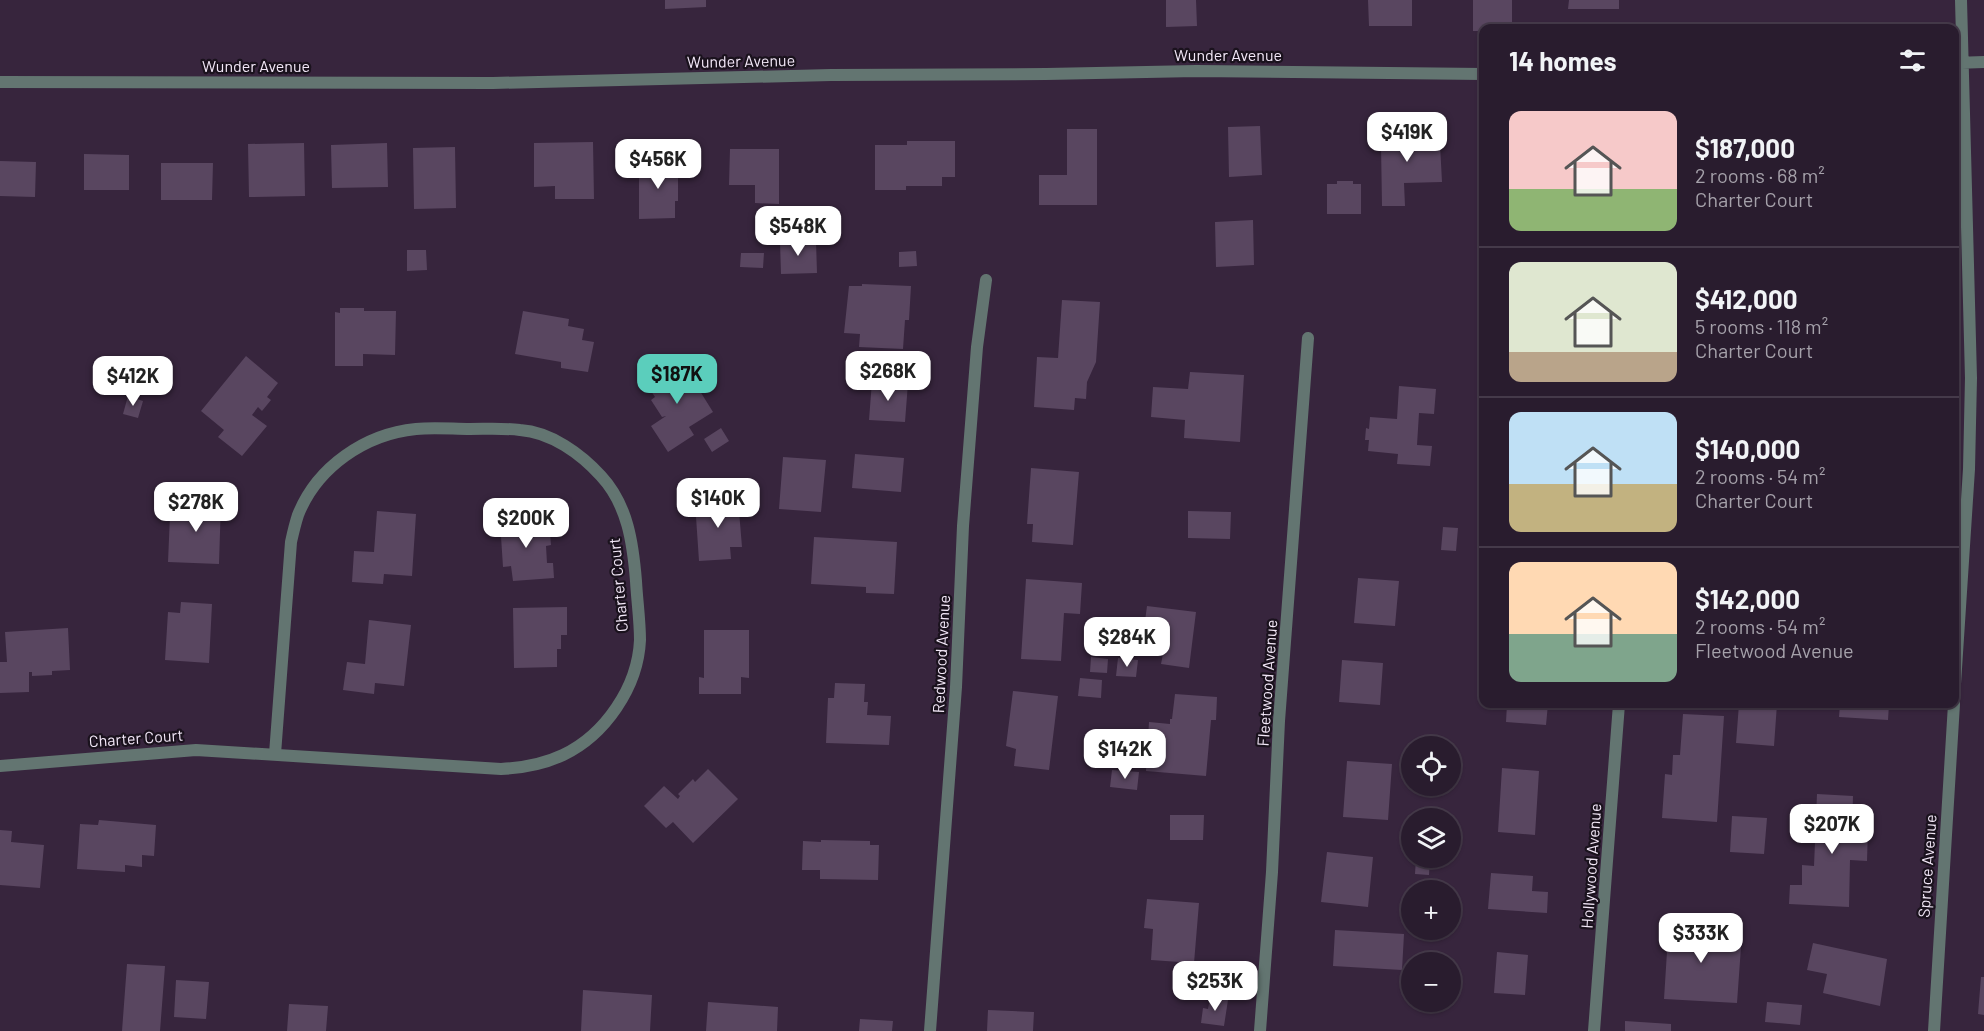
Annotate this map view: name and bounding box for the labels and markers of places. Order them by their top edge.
pin: $419K [1365,112,1449,163]
pin: $456K [616,139,700,190]
pin: $548K [756,206,840,257]
pin: $268K [846,351,930,402]
pin: $187K [635,354,719,405]
pin: $412K [91,356,175,407]
pin: $140K [676,478,760,529]
pin: $278K [154,482,238,533]
pin: $200K [484,498,568,549]
pin: $284K [1085,617,1169,668]
pin: $142K [1083,729,1167,780]
pin: $207K [1790,804,1874,855]
pin: $333K [1659,913,1743,964]
pin: $253K [1173,961,1257,1012]

